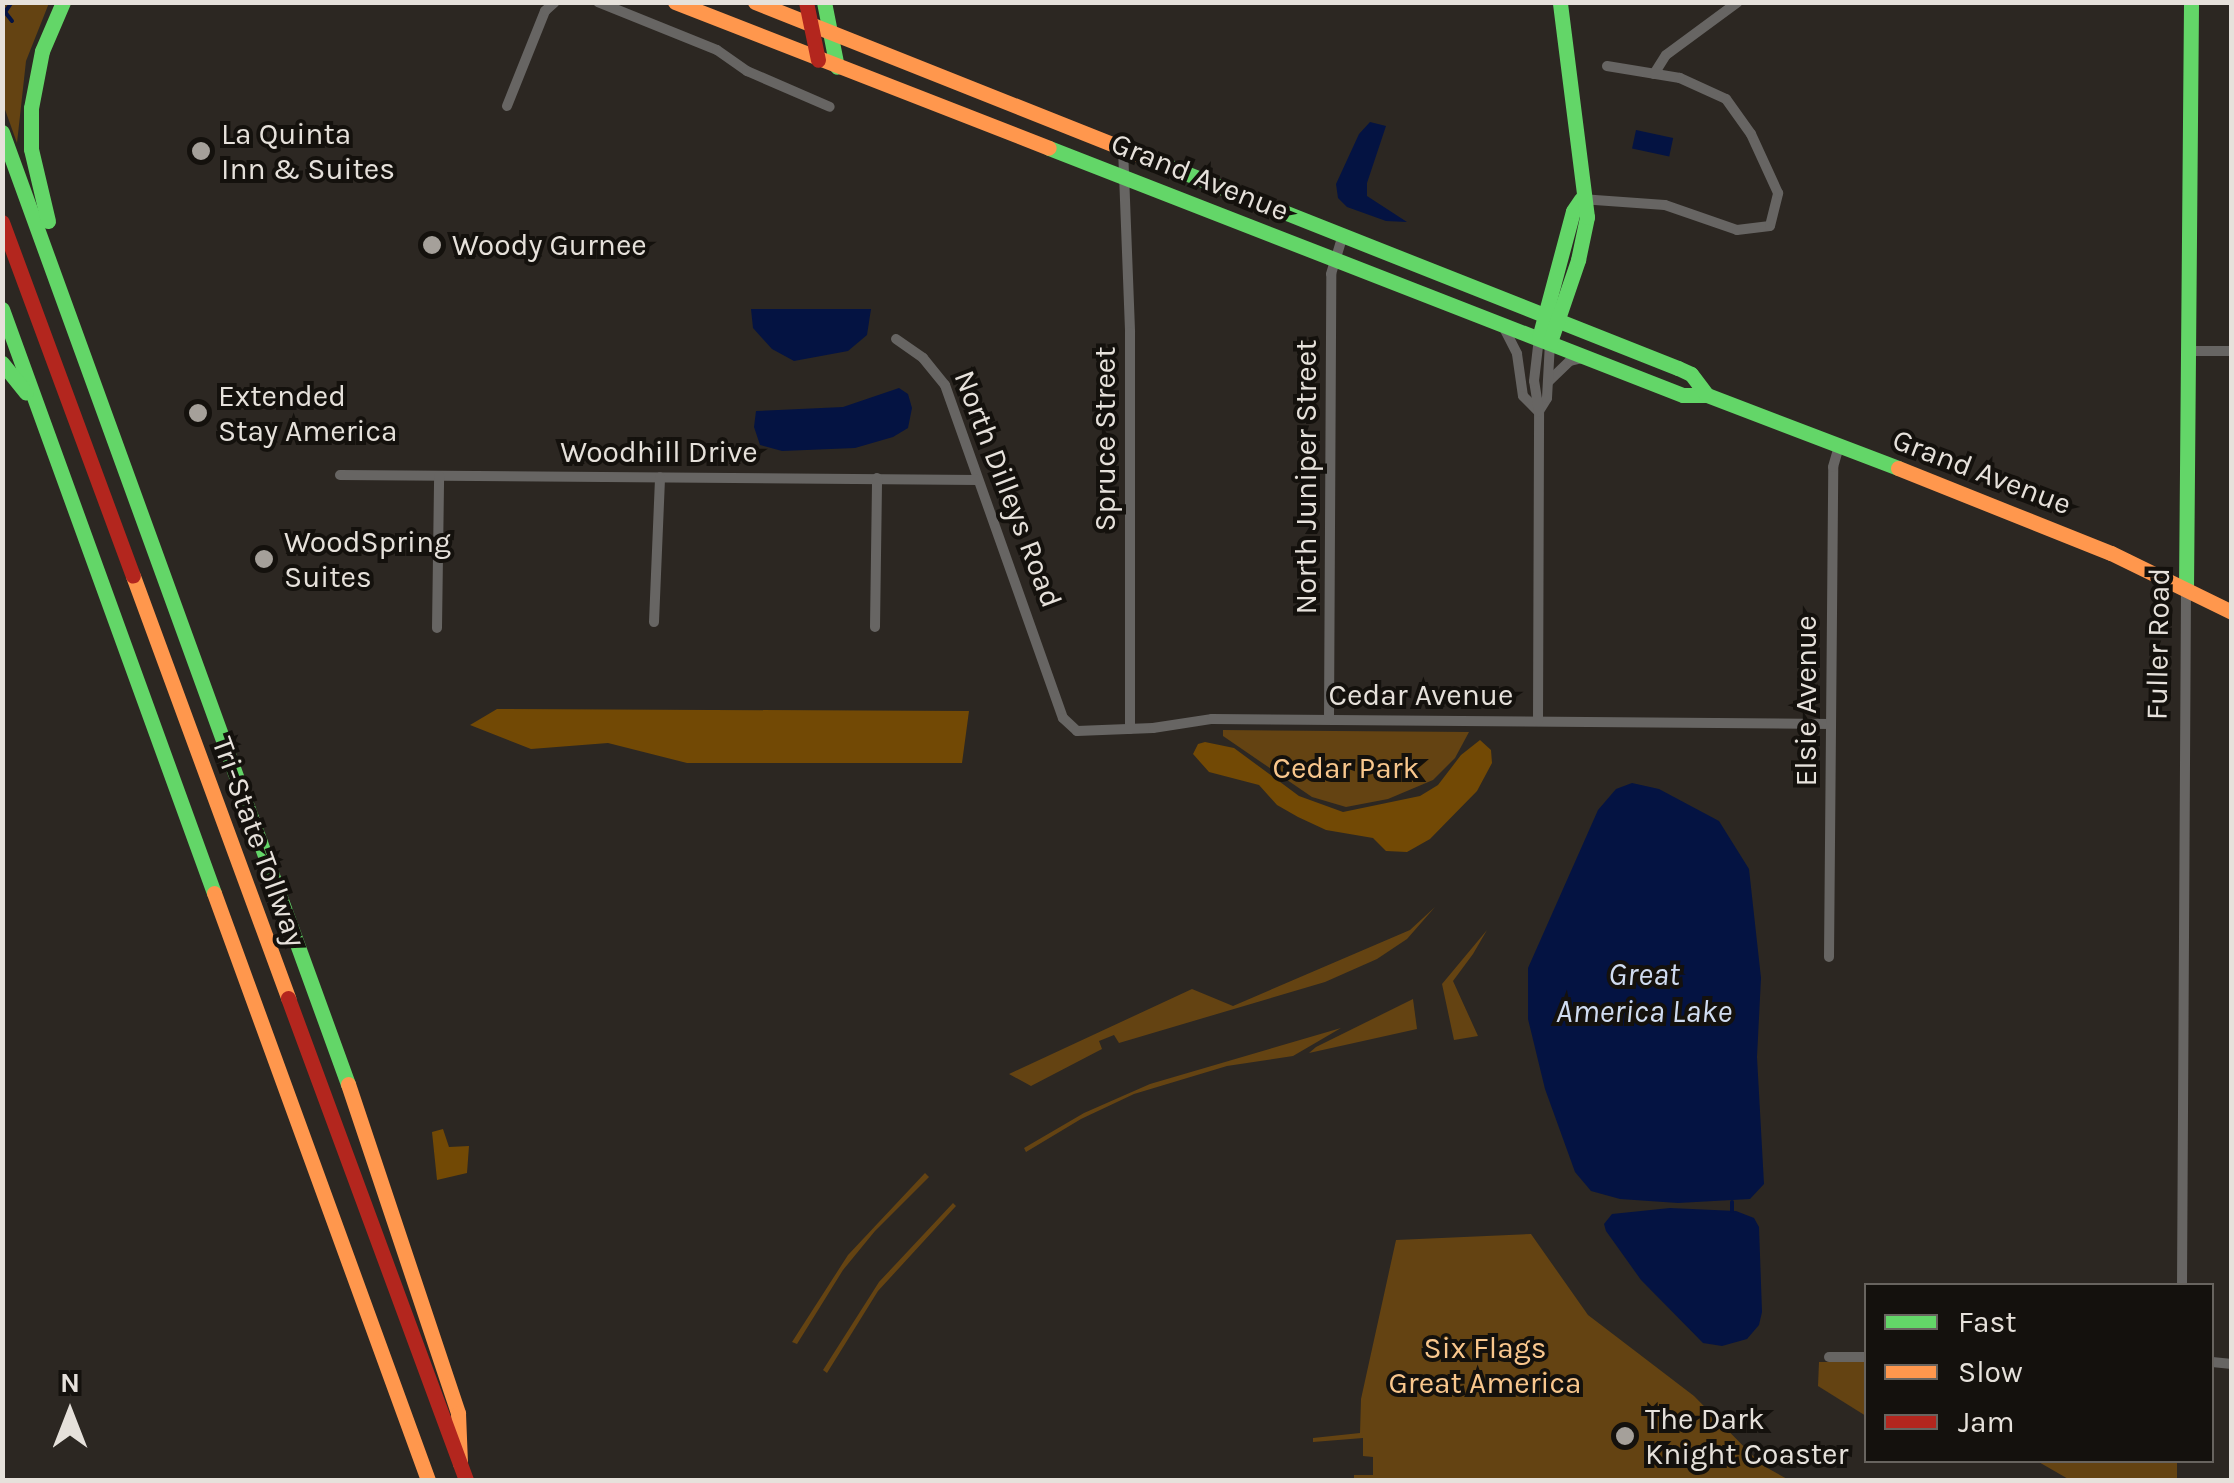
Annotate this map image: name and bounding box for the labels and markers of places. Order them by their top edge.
place label: La Quinta Inn & Suites [221,116,395,186]
marker: La Quinta Inn & Suites [190,140,212,162]
place label: Woody Gurnee [452,227,647,263]
marker: Woody Gurnee [421,234,443,256]
place label: Extended Stay America [218,378,398,448]
marker: Extended Stay America [187,402,209,424]
place label: WoodSpring Suites [284,524,451,594]
marker: WoodSpring Suites [253,548,275,570]
place label: The Dark Knight Coaster [1645,1401,1848,1472]
marker: The Dark Knight Coaster [1614,1425,1636,1447]

